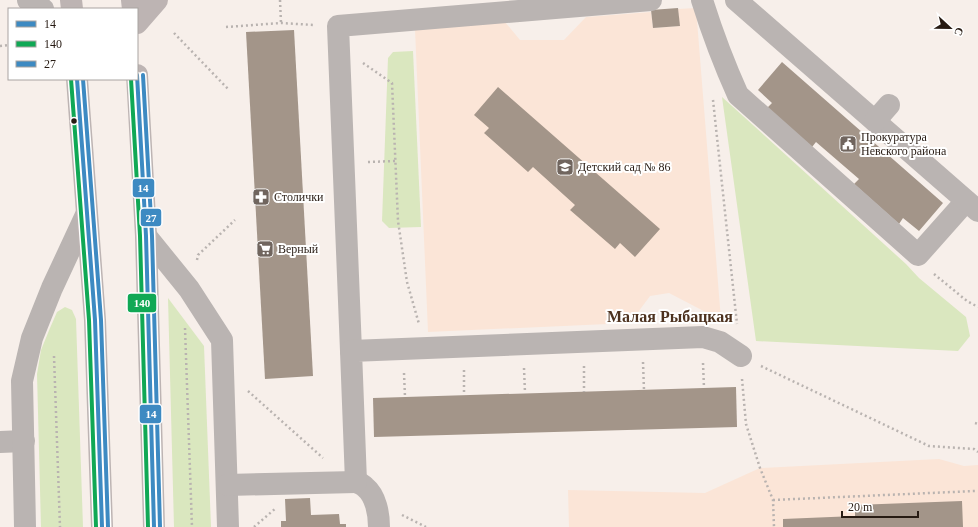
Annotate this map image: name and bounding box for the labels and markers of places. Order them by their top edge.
unlabelled marker [69,116,79,126]
place label: Прокуратура Невского района [861,130,947,158]
public building icon: Прокуратура Невского района [838,134,858,154]
school or university icon: Детский сад № 86 [555,157,575,177]
place label: Детский сад № 86 [578,160,670,174]
pharmacy icon: Столички [251,187,271,207]
place label: Столички [274,190,324,204]
supermarket icon: Верный [255,239,275,259]
place label: Верный [278,242,319,256]

